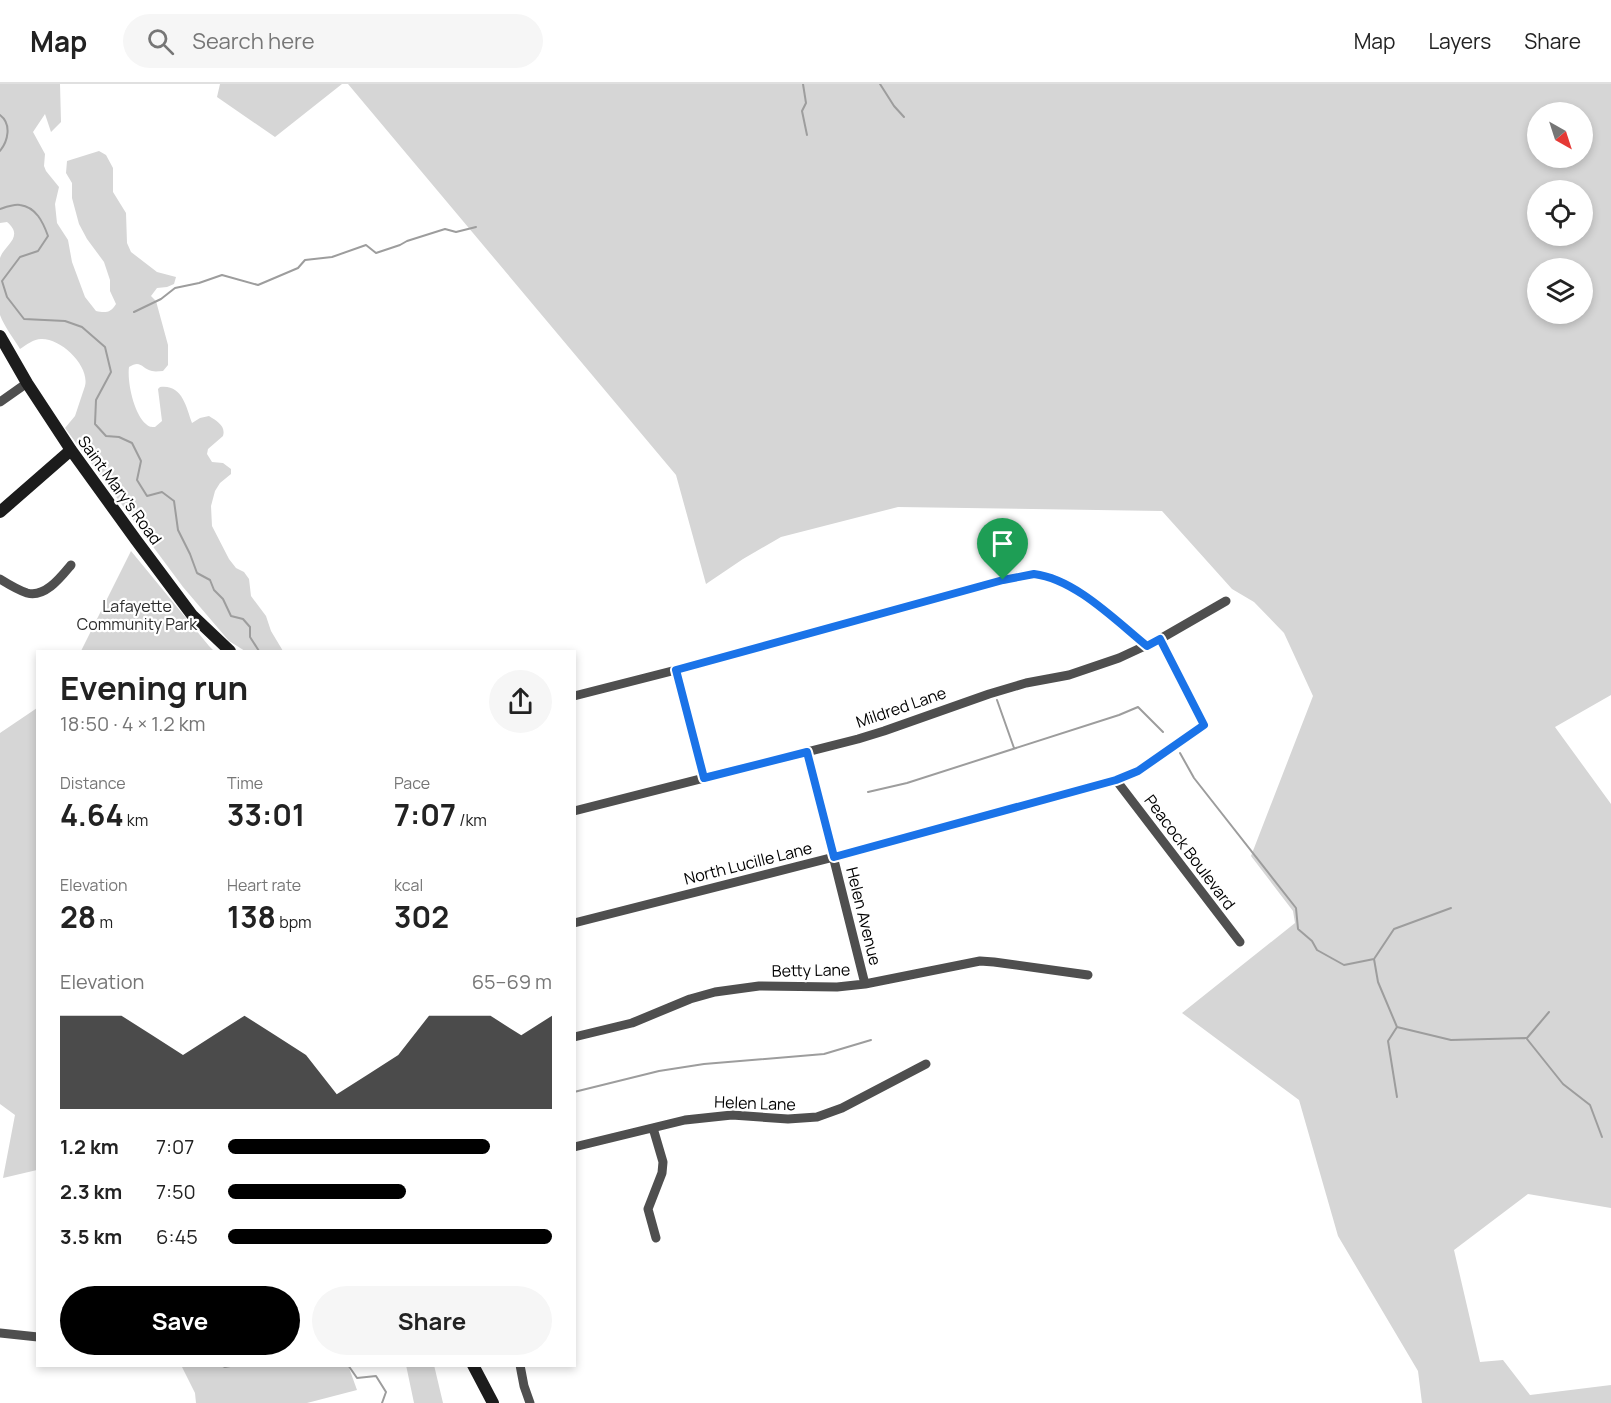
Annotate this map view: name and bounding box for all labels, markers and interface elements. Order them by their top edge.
search box [123,14,543,68]
text: Map [30,22,87,60]
icon: search [144,25,177,58]
text: Search here [192,26,315,56]
text: Map [1354,27,1395,55]
text: Layers [1428,27,1491,55]
text: Share [1524,27,1581,55]
north arrow [1527,102,1593,168]
map controls [1527,102,1593,324]
button: locate [1527,180,1593,246]
button: layers [1527,258,1593,324]
street label: Saint Mary's Road [73,431,167,549]
pin [977,518,1028,580]
icon: arrive [986,527,1019,560]
park label: Lafayette Community Park [77,595,198,635]
text: Evening run [60,665,248,710]
button: share [489,670,552,733]
street label: Mildred Lane [853,681,949,733]
text: 18:50 · 4 × 1.2 km [60,710,206,737]
text: Distance [60,772,126,794]
text: Time [227,772,263,794]
text: Pace [394,772,430,794]
street label: Peacock Boulevard [1139,790,1241,914]
text: 4.64 [60,794,124,835]
text: 33:01 [227,794,305,835]
text: 7:07 [394,794,456,835]
text: km [124,809,148,831]
text: /km [456,809,487,831]
street label: North Lucille Lane [682,836,814,890]
street label: Helen Avenue [841,865,887,967]
text: Elevation [60,874,128,896]
text: Heart rate [227,874,301,896]
text: kcal [394,874,423,896]
text: 28 [60,896,96,937]
text: 138 [227,896,276,937]
text: 302 [394,896,449,937]
text: m [96,911,113,933]
text: bpm [276,911,312,933]
street label: Betty Lane [772,958,850,982]
text: Elevation [60,968,144,995]
text: 65–69 m [472,968,552,995]
street label: Helen Lane [714,1091,796,1115]
text: 1.2 km [60,1133,119,1160]
text: 7:07 [156,1133,194,1160]
text: 2.3 km [60,1178,122,1205]
text: 7:50 [156,1178,196,1205]
text: 3.5 km [60,1223,122,1250]
text: 6:45 [156,1223,198,1250]
button: Save [60,1286,300,1355]
button: Share [312,1286,552,1355]

